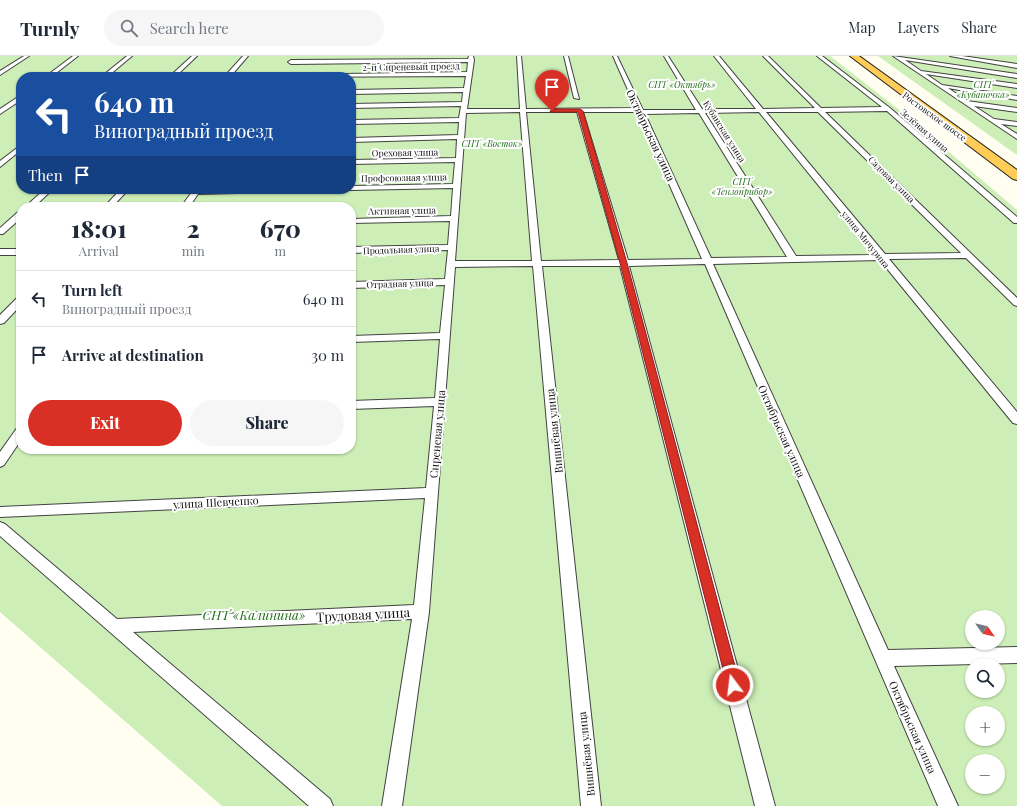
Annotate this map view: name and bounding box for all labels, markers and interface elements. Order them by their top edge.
search box [104,10,384,46]
text: Turnly [20,15,80,41]
icon: search [118,17,140,39]
text: Search here [150,18,229,38]
text: Map [848,18,876,37]
text: Layers [898,18,939,37]
text: Share [961,18,997,37]
street label: 2-й Сиреневый проезд [362,59,460,73]
pin [535,70,569,111]
icon: arrive [541,76,563,98]
park label: СНТ «Октябрь» [648,78,716,90]
park label: СНТ «Кубаночка» [956,78,1010,100]
text: 640 m [94,83,174,120]
street label: Октябрьская улица [623,87,679,184]
icon: left [28,88,80,140]
street label: Ростовское шоссе [901,89,970,144]
street label: Кубанская улица [701,98,749,165]
street label: Зелёная улица [898,106,952,155]
text: Виноградный проезд [94,119,273,143]
park label: СНТ «Восток» [461,137,523,149]
street label: Ореховая улица [372,145,439,159]
street label: Садовая улица [866,153,918,205]
icon: arrive [71,164,93,186]
text: Then [28,165,63,185]
street label: Профсоюзная улица [361,170,448,184]
park label: СНТ «Тензоприбор» [711,175,773,197]
street label: Активная улица [367,203,436,217]
street label: улица Мичурина [839,207,893,271]
text: 18:01 [71,212,127,244]
text: 2 [187,212,200,244]
text: 670 [260,212,301,244]
text: Arrival [79,242,119,259]
text: min [182,242,205,259]
text: m [275,242,286,259]
street label: Продольная улица [363,242,440,256]
street label: Отрадная улица [366,276,434,290]
text: Turn left [62,280,123,300]
icon: left [28,288,50,310]
text: 640 m [303,289,344,309]
text: Виноградный проезд [62,300,191,317]
icon: arrive [28,344,50,366]
text: Arrive at destination [62,345,204,365]
text: 30 m [311,345,344,365]
street label: Октябрьская улица [755,382,809,480]
street label: Вишнёвая улица [542,387,566,474]
street label: Сиреневая улица [426,389,448,479]
button: Exit [28,400,182,446]
button: Share [190,400,344,446]
street label: улица Шевченко [172,492,259,512]
street label: Трудовая улица [316,603,411,625]
park label: СНТ «Калинина» [202,606,306,623]
north arrow [965,610,1005,650]
map controls [965,610,1005,794]
button: search [965,658,1005,698]
position arrow [712,664,754,706]
street label: Октябрьская улица [886,678,940,776]
button: + [965,706,1005,746]
street label: Вишнёвая улица [574,710,598,797]
button: − [965,754,1005,794]

